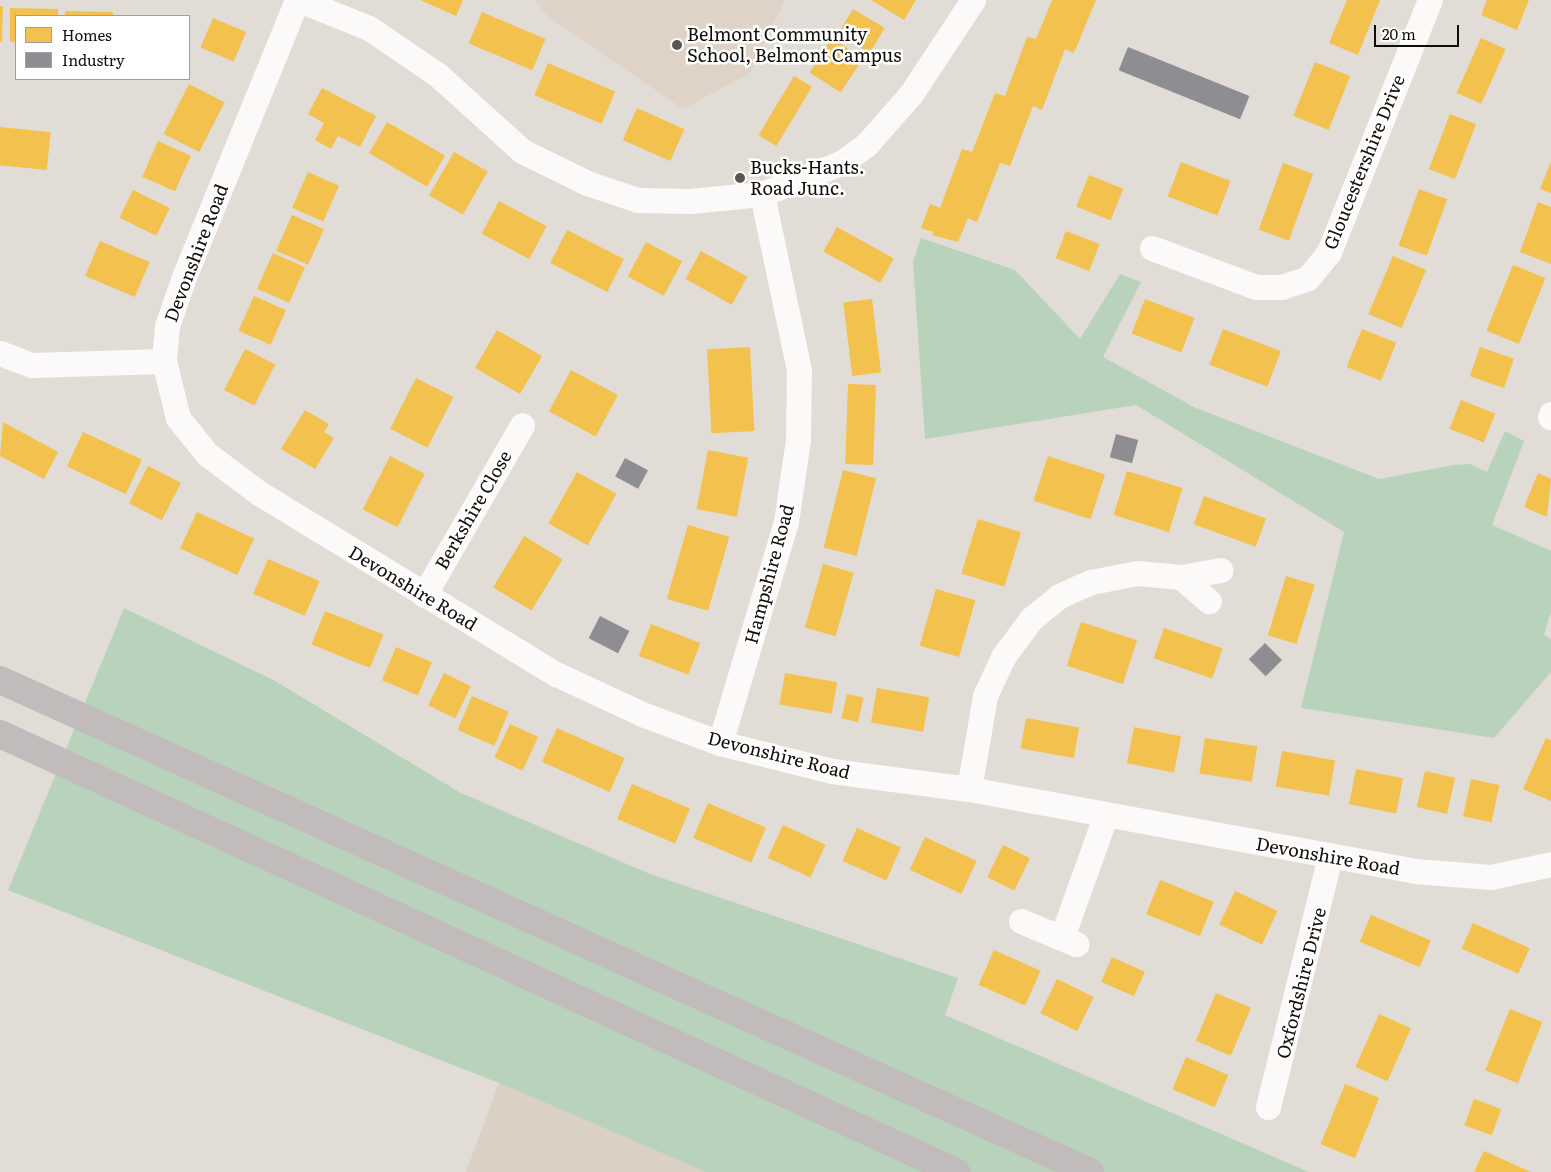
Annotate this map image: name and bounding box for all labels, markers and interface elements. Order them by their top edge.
legend [15,15,190,80]
scale bar [1376,15,1461,47]
text: 20 m [1382,22,1416,45]
text: Homes [62,23,112,46]
place label: Belmont Community School, Belmont Campus [687,24,901,66]
marker: Belmont Community School, Belmont Campus [671,39,683,51]
text: Industry [62,48,125,71]
street label: Gloucestershire Drive [1319,71,1409,253]
place label: Bucks-Hants. Road Junc. [750,157,865,200]
marker: Bucks-Hants. Road Junc. [734,172,746,184]
street label: Devonshire Road [160,181,232,325]
street label: Berkshire Close [430,447,516,573]
street label: Hampshire Road [740,502,798,646]
street label: Devonshire Road [345,541,481,635]
street label: Devonshire Road [705,727,853,783]
street label: Devonshire Road [1254,833,1402,879]
street label: Oxfordshire Drive [1272,905,1330,1061]

